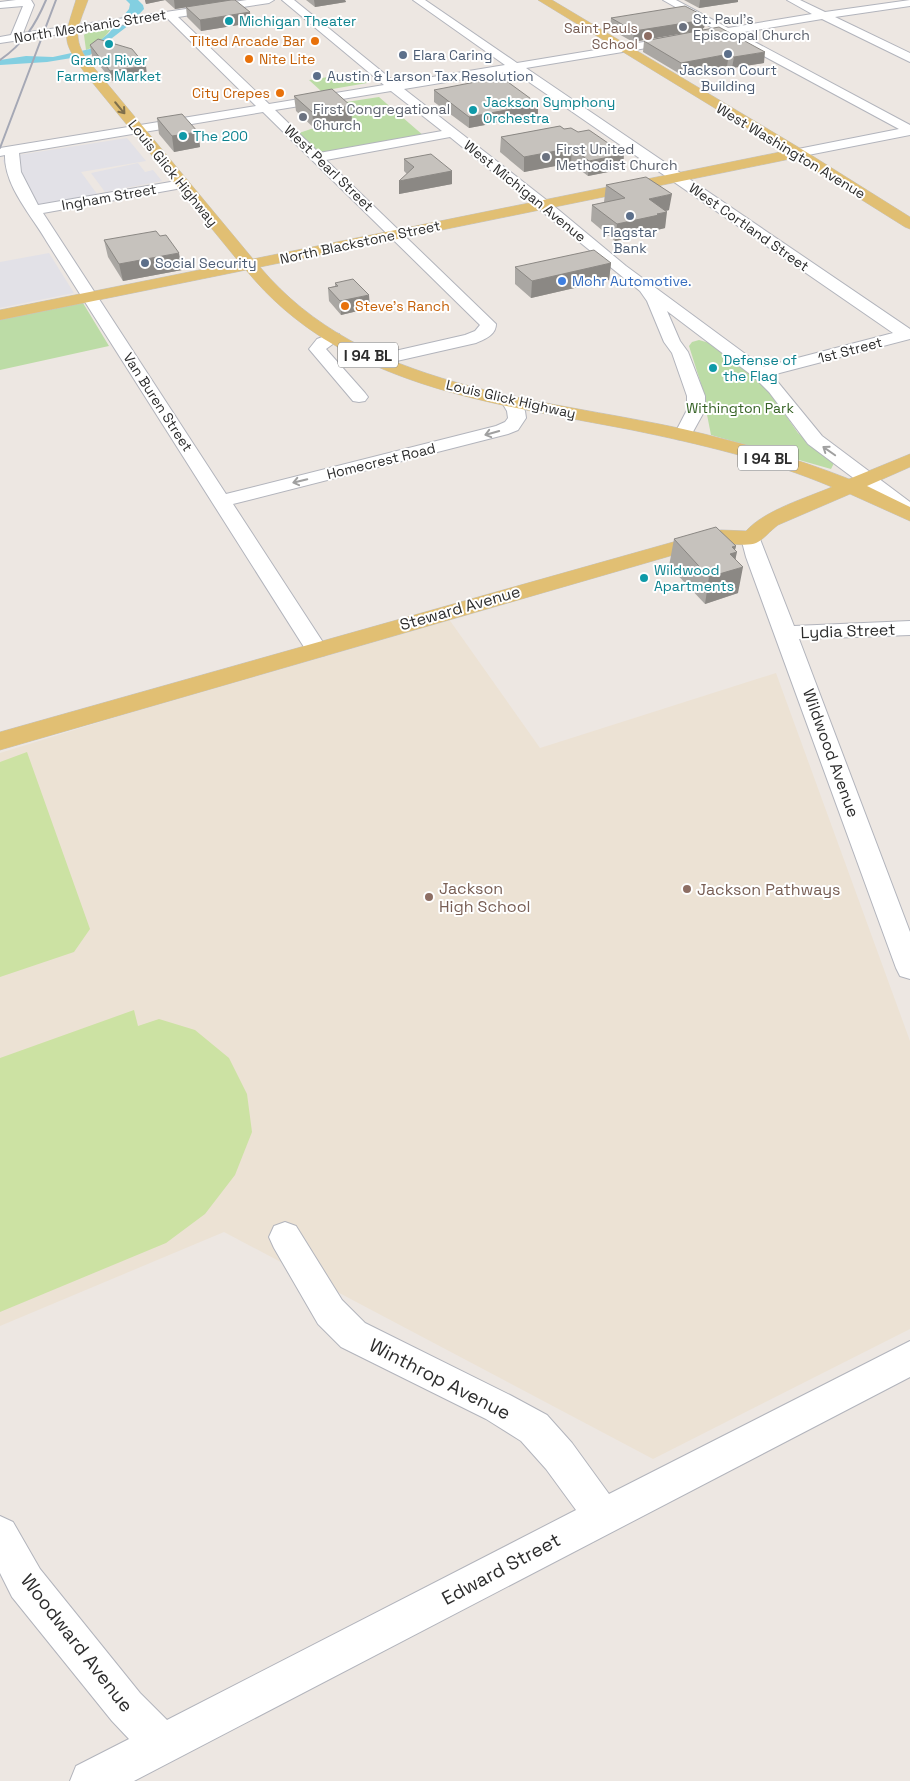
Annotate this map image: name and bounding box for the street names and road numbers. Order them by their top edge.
street label: North Mechanic Street [13,5,167,47]
street label: West Washington Avenue [713,99,869,203]
street label: Louis Glick Highway [124,116,222,230]
street label: West Pearl Street [281,121,377,215]
street label: West Michigan Avenue [460,136,590,246]
street label: West Cortland Street [686,179,812,275]
street label: Ingham Street [60,180,158,214]
street label: North Blackstone Street [278,216,442,268]
street label: 1st Street [816,333,884,367]
road number: I 94 BL [338,342,398,368]
street label: Van Buren Street [119,349,197,455]
street label: Louis Glick Highway [444,375,578,423]
street label: Homecrest Road [325,439,437,483]
road number: I 94 BL [738,446,798,470]
street label: Steward Avenue [397,581,523,635]
street label: Lydia Street [800,619,896,643]
street label: Wildwood Avenue [798,686,864,820]
street label: Winthrop Avenue [365,1333,515,1425]
street label: Edward Street [437,1527,565,1611]
street label: Woodward Avenue [15,1569,139,1717]

